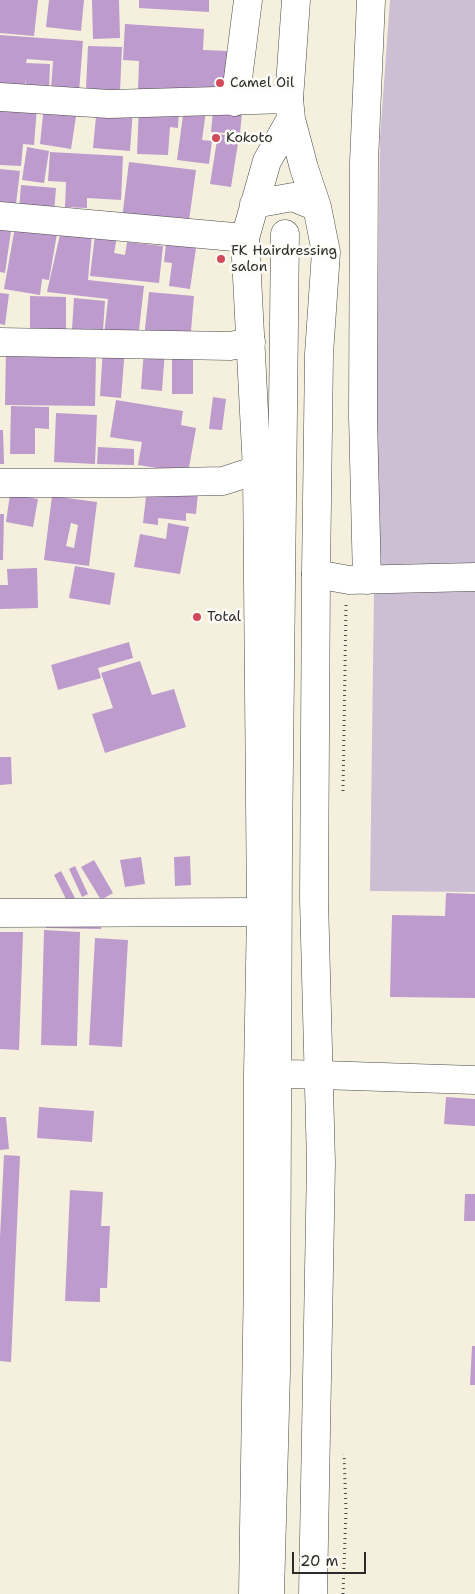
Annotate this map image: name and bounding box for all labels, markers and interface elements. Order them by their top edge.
place label: Camel Oil [230,75,294,91]
marker: Camel Oil [214,77,226,89]
place label: Kokoto [226,130,273,146]
marker: Kokoto [210,132,222,144]
place label: FK Hairdressing salon [231,243,337,276]
marker: FK Hairdressing salon [215,253,227,265]
place label: Total [207,609,241,625]
marker: Total [191,611,203,623]
scale bar [295,1542,369,1574]
text: 20 m [300,1551,339,1571]

